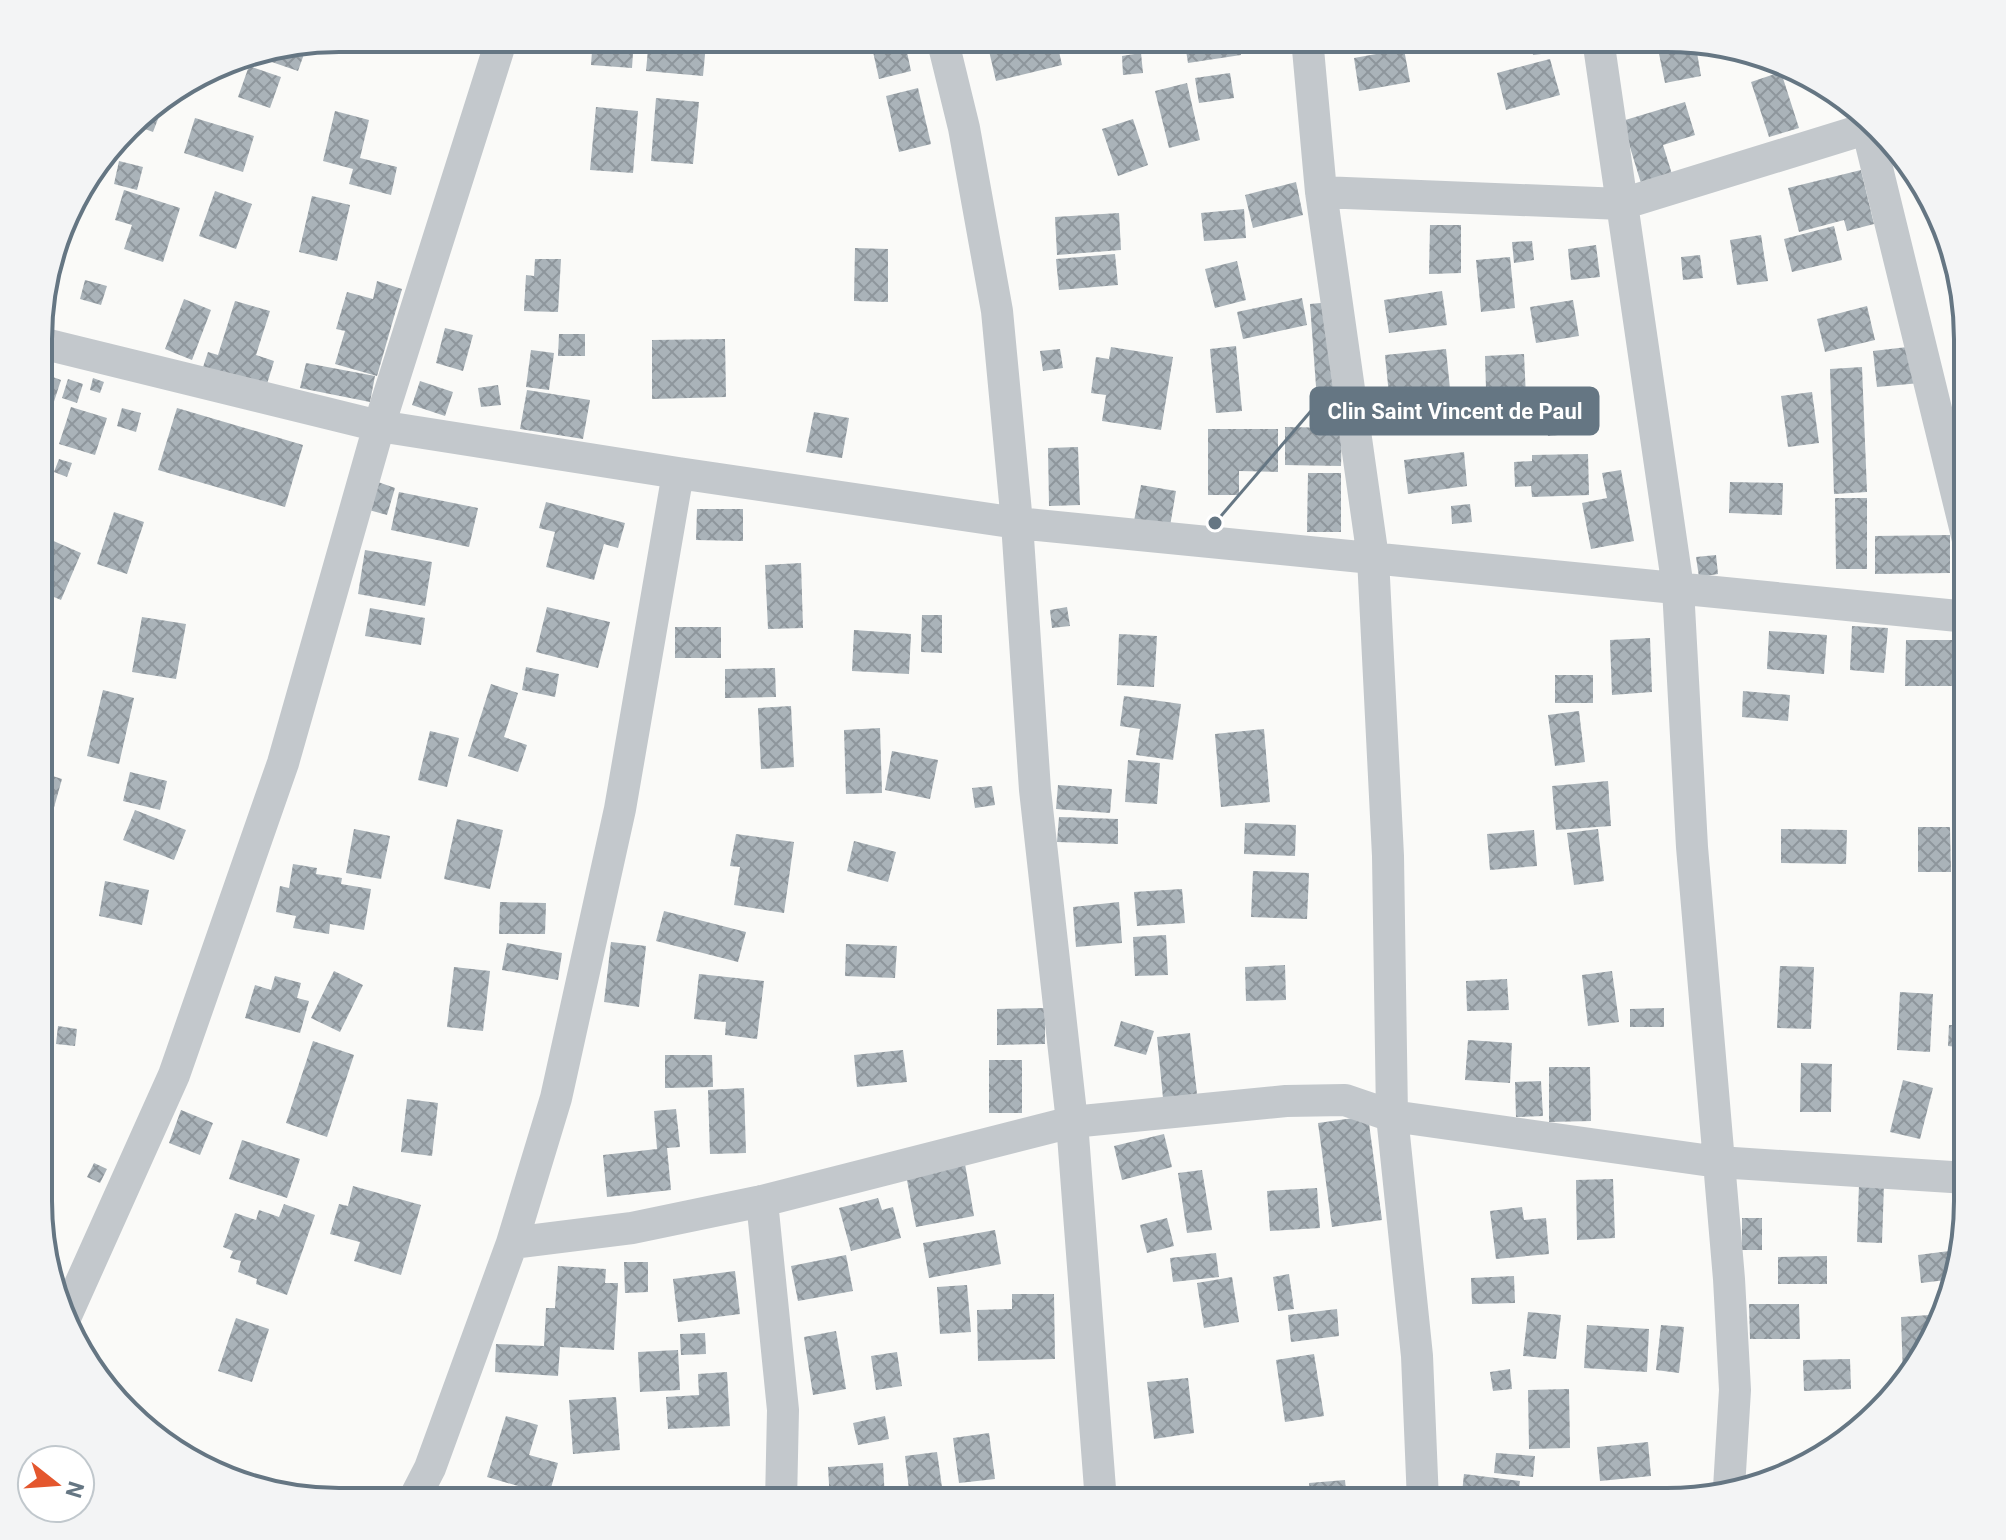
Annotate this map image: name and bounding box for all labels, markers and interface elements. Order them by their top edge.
callout: Clin Saint Vincent de Paul [1311,388,1598,434]
text: Clin Saint Vincent de Paul [1327,399,1583,424]
north arrow [16,1444,96,1524]
text: N [60,1479,89,1501]

